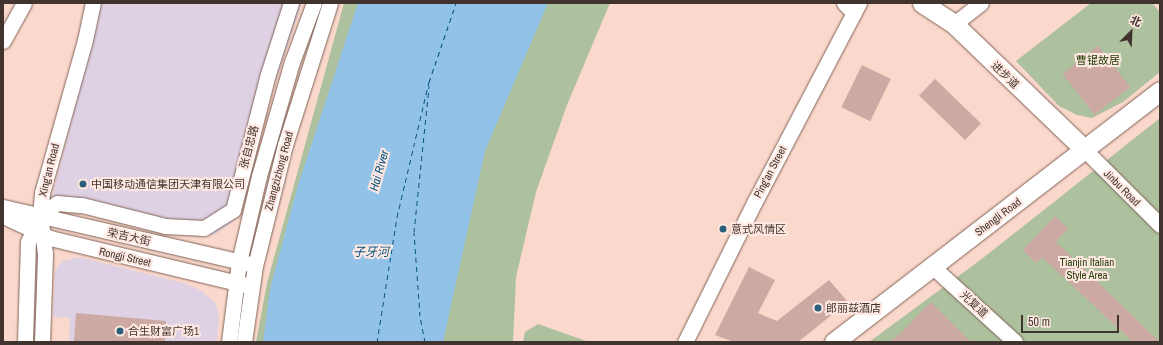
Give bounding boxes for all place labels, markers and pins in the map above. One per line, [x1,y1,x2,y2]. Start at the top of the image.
place label: 中国移动通信集团天津有限公司 [91,177,245,191]
marker: 中国移动通信集团天津有限公司 [78,179,88,189]
place label: 意式风情区 [731,222,786,236]
marker: 意式风情区 [718,224,728,234]
place label: 郎丽兹酒店 [826,301,881,315]
marker: 郎丽兹酒店 [813,303,823,313]
place label: 合生财富广场1 [128,324,199,338]
marker: 合生财富广场1 [115,326,125,336]

